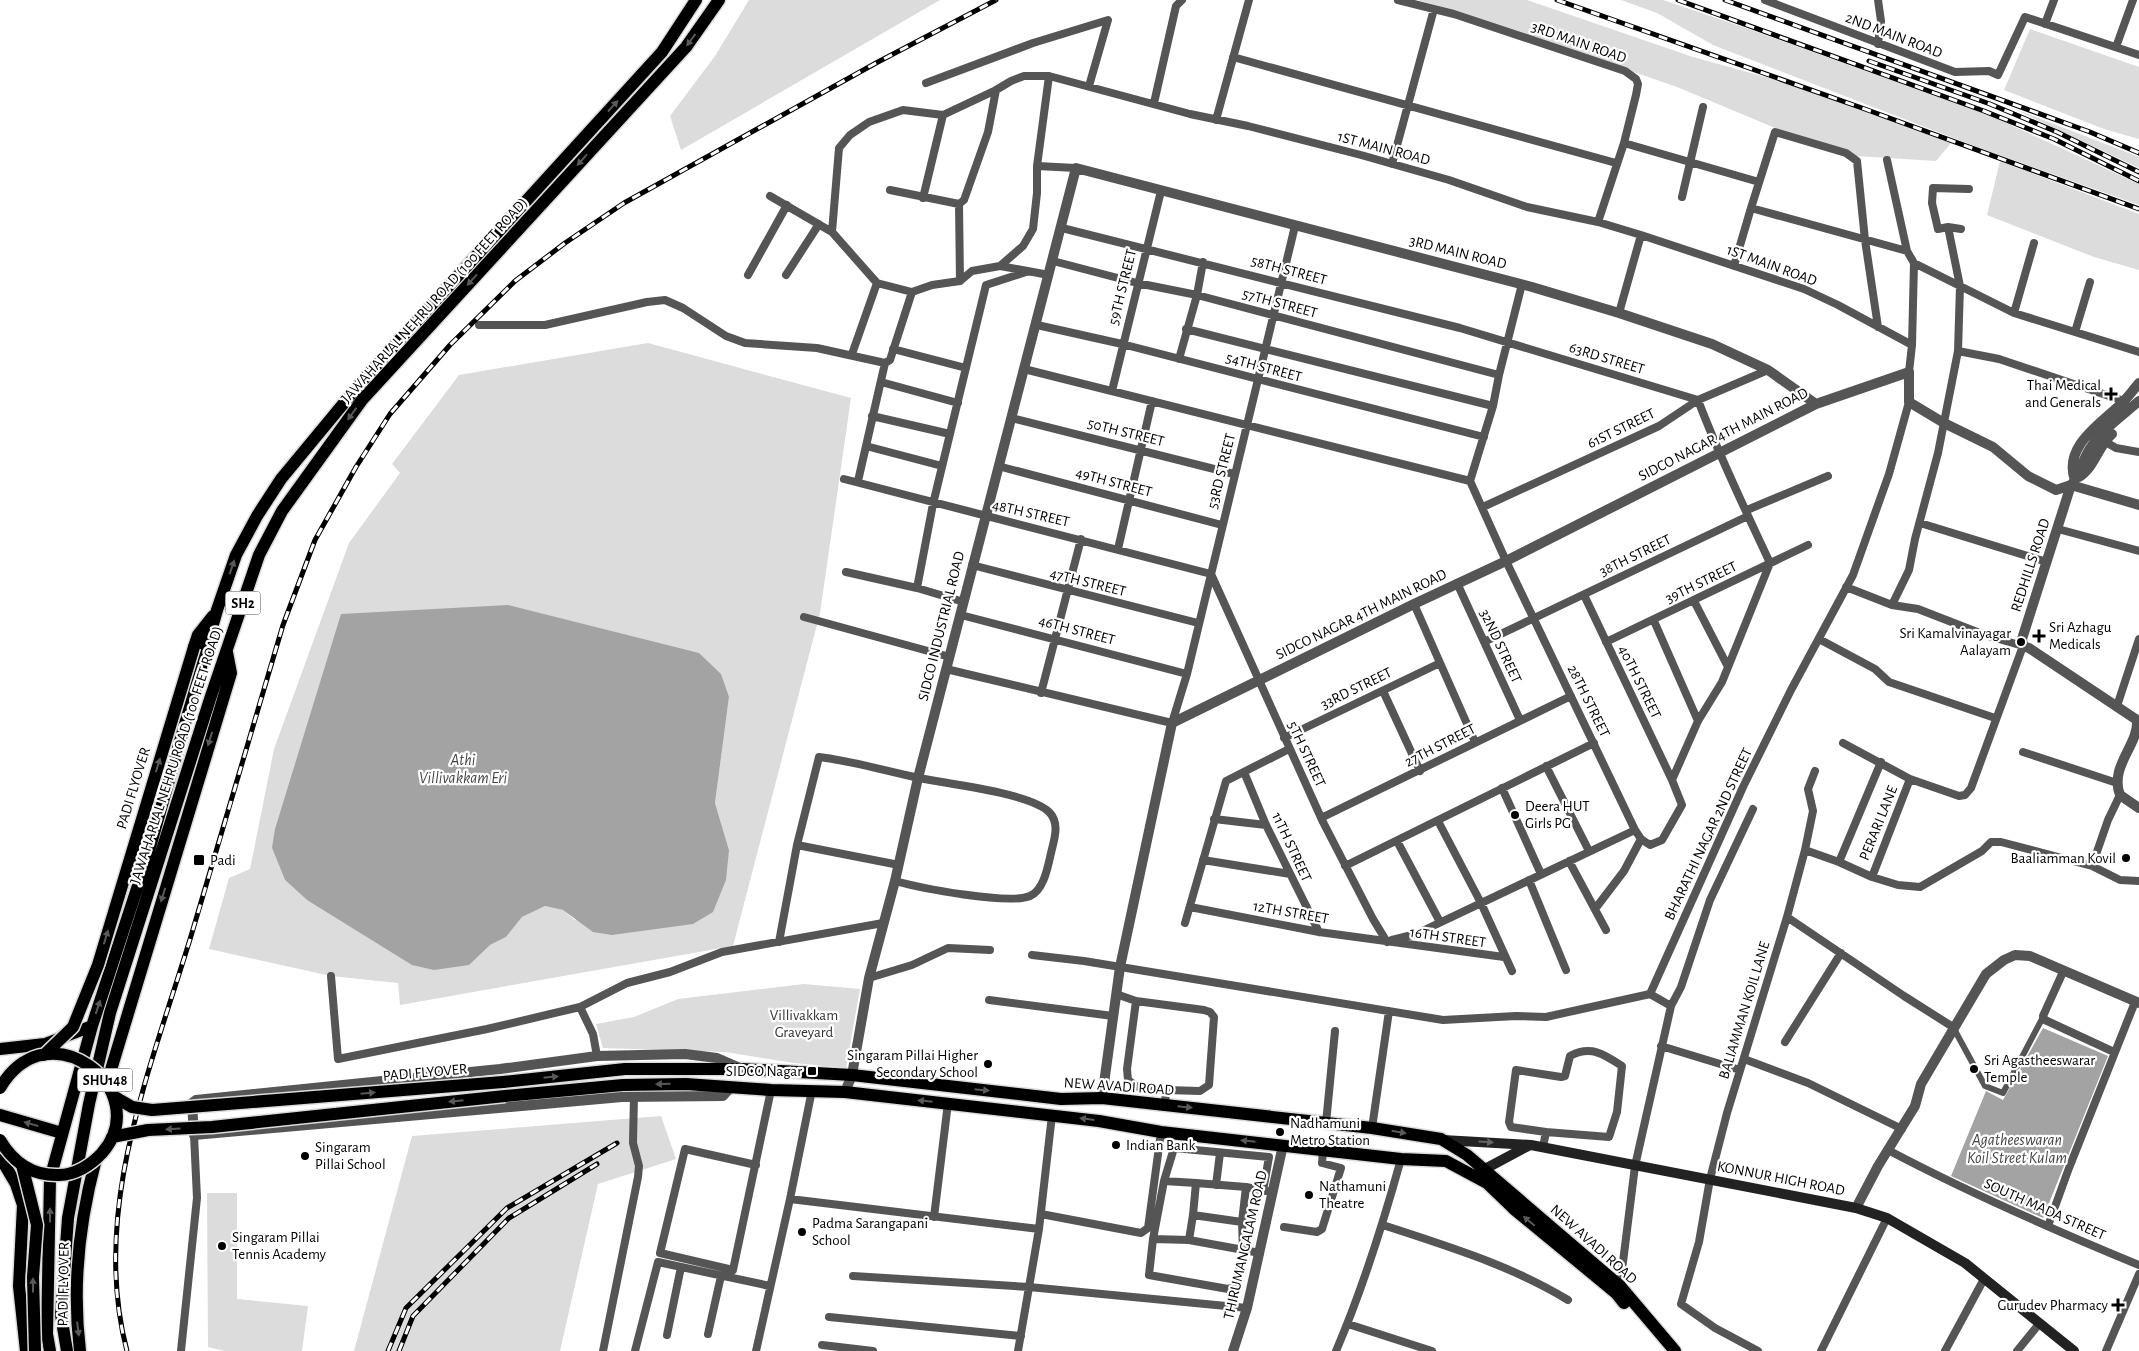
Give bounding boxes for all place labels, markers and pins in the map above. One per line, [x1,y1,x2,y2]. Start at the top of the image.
place label: Thai Medical and Generals [2025,378,2101,410]
marker: Thai Medical and Generals [2105,388,2117,400]
place label: Sri Azhagu Medicals [2049,620,2112,652]
place label: Sri Kamalvinayagar Aalayam [1899,626,2011,658]
marker: Sri Azhagu Medicals [2033,630,2045,642]
marker: Sri Kamalvinayagar Aalayam [2015,636,2027,648]
place label: Deera HUT Girls PG [1525,799,1590,831]
marker: Deera HUT Girls PG [1509,809,1521,821]
place label: Baaliamman Kovil [2010,851,2116,866]
marker: Baaliamman Kovil [2120,852,2132,864]
marker: Padi [192,853,206,867]
place label: Padi [210,853,236,868]
place label: Singaram Pillai Higher Secondary School [847,1048,978,1080]
place label: Sri Agastheeswarar Temple [1984,1053,2095,1085]
marker: Singaram Pillai Higher Secondary School [982,1058,994,1070]
marker: Sri Agastheeswarar Temple [1968,1063,1980,1075]
place label: SIDCO Nagar [726,1064,802,1079]
marker: SIDCO Nagar [806,1065,818,1077]
place label: Nadhamuni Metro Station [1290,1116,1370,1148]
marker: Nadhamuni Metro Station [1274,1126,1286,1138]
place label: Indian Bank [1126,1138,1196,1153]
marker: Indian Bank [1110,1139,1122,1151]
place label: Singaram Pillai School [315,1140,386,1172]
marker: Singaram Pillai School [299,1150,311,1162]
place label: Nathamuni Theatre [1319,1179,1386,1211]
marker: Nathamuni Theatre [1303,1189,1315,1201]
place label: Padma Sarangapani School [812,1216,928,1248]
marker: Padma Sarangapani School [796,1226,808,1238]
place label: Singaram Pillai Tennis Academy [232,1230,327,1262]
marker: Singaram Pillai Tennis Academy [216,1240,228,1252]
place label: Gurudev Pharmacy [1997,1298,2109,1313]
marker: Gurudev Pharmacy [2112,1299,2124,1311]

